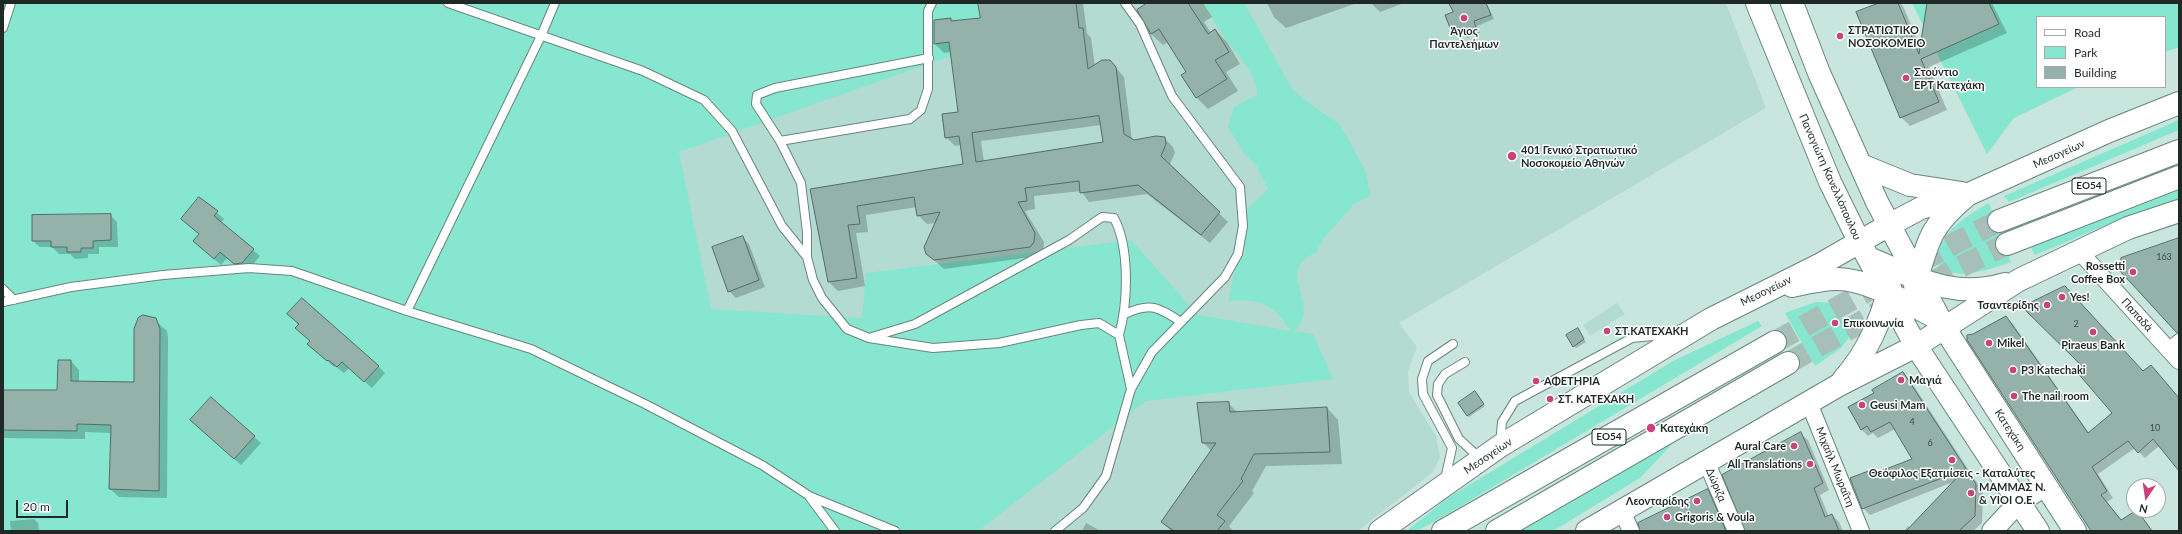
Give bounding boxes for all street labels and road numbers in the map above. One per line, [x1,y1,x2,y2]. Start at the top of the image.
street label: Παναγιώτη Κανελλόπουλου [1796,112,1864,242]
street label: Μεσογείων [2031,137,2087,171]
road number: ΕΟ54 [2072,178,2106,194]
street label: Μεσογείων [1738,273,1794,309]
street label: Παπαδά [2119,296,2155,334]
street label: Κατεχάκη [1992,407,2028,453]
street label: Μιχαήλ Μωραΐτη [1813,425,1857,509]
road number: ΕΟ54 [1592,429,1626,445]
street label: Μεσογείων [1461,435,1515,477]
street label: Δώριζα [1703,466,1729,504]

